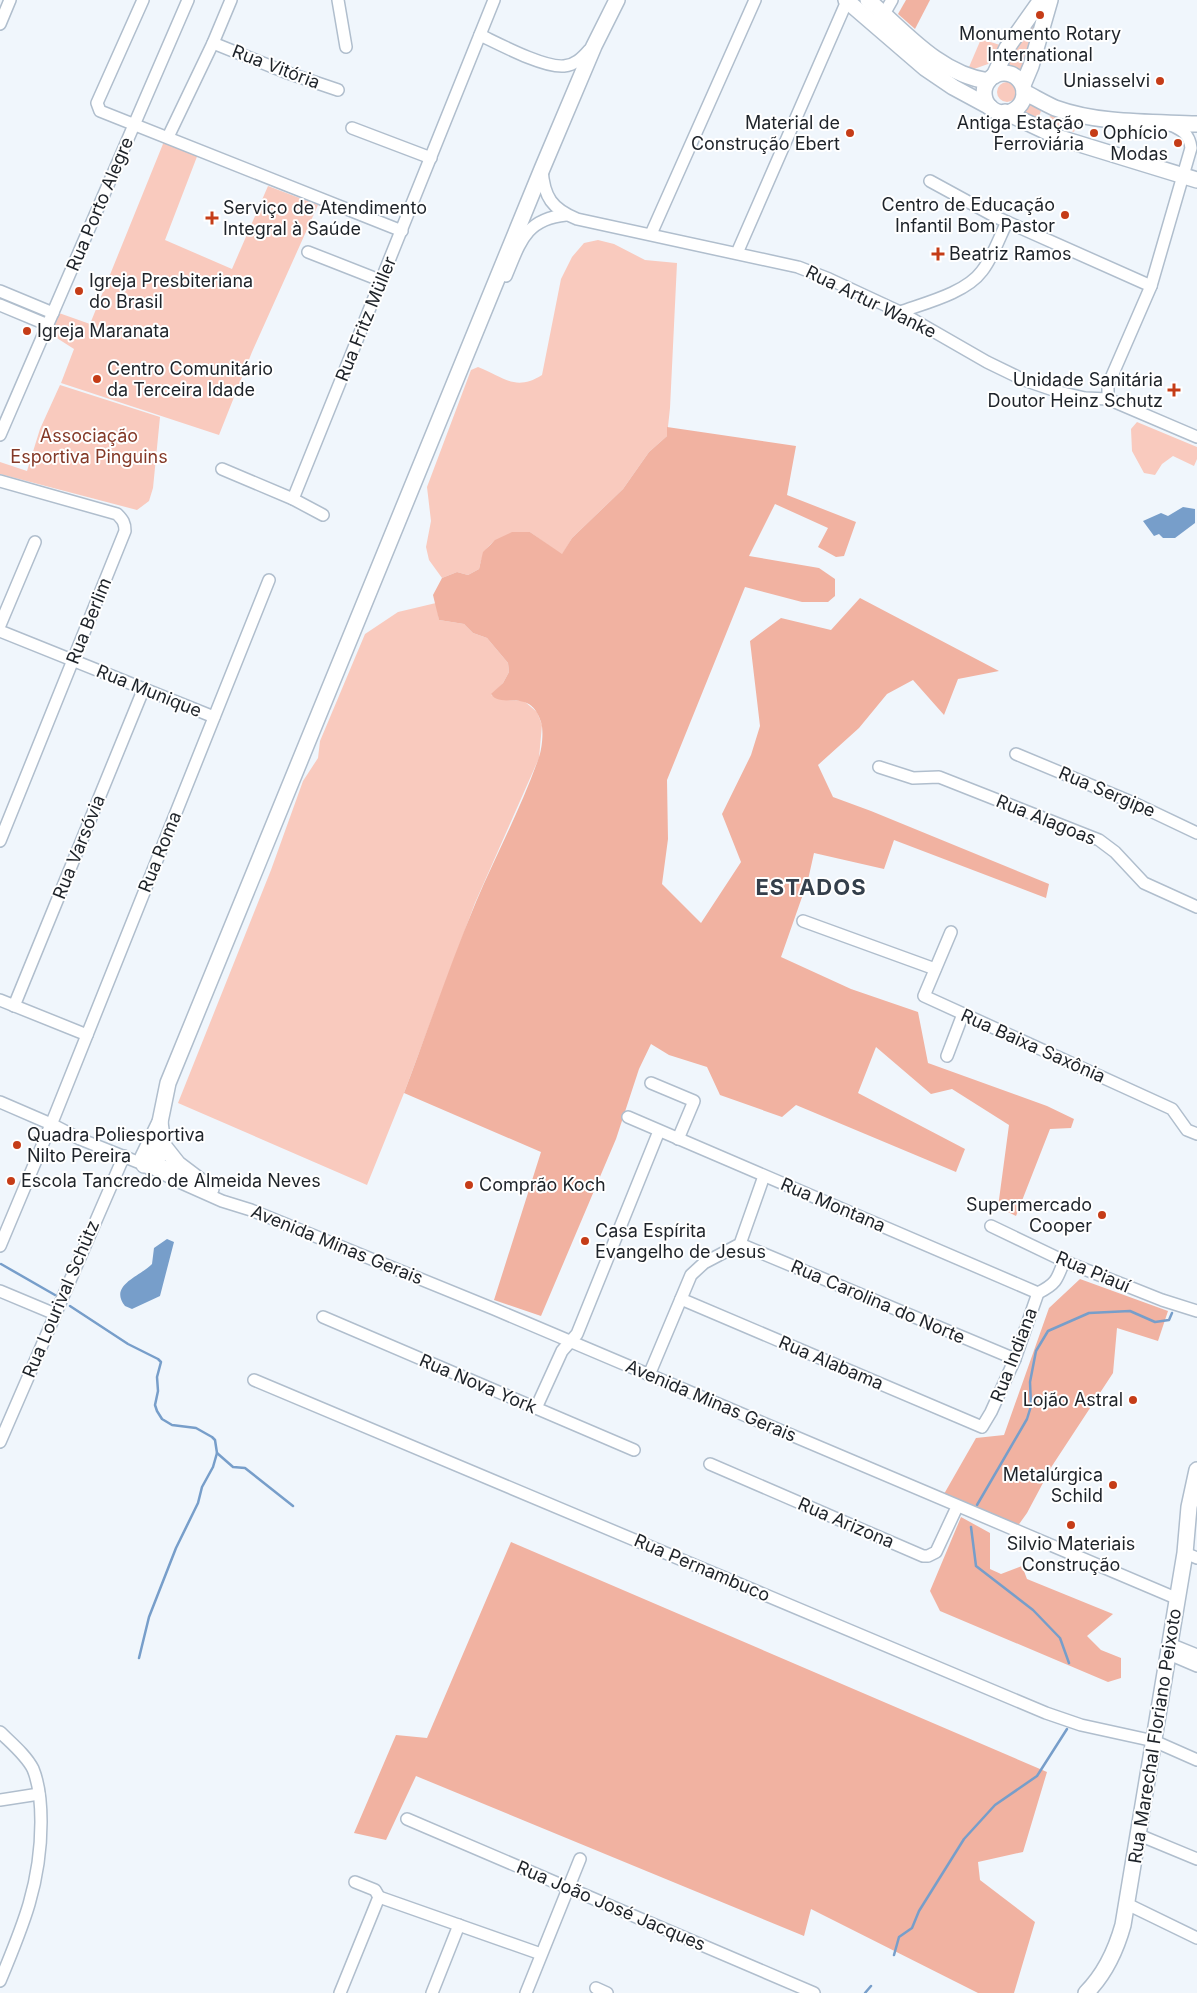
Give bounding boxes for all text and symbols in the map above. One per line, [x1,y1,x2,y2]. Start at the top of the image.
marker: Monumento Rotary International [1034,9,1046,21]
place label: Monumento Rotary International [959,23,1121,65]
street label: Rua Vitória [229,40,323,93]
place label: Uniasselvi [1063,70,1150,91]
marker: Uniasselvi [1154,75,1166,87]
place label: Material de Construção Ebert [691,112,840,154]
place label: Antiga Estação Ferroviária [957,112,1084,154]
place label: Ophício Modas [1103,122,1168,164]
marker: Material de Construção Ebert [844,127,856,139]
marker: Antiga Estação Ferroviária [1088,127,1100,139]
street label: Rua Porto Alegre [62,134,137,274]
marker: Ophício Modas [1172,137,1184,149]
place label: Centro de Educação Infantil Bom Pastor [882,194,1055,236]
place label: Serviço de Atendimento Integral à Saúde [223,197,427,239]
marker: Centro de Educação Infantil Bom Pastor [1059,209,1071,221]
marker: Serviço de Atendimento Integral à Saúde [205,211,219,225]
place label: Beatriz Ramos [949,243,1072,264]
marker: Beatriz Ramos [931,247,945,261]
street label: Rua Fritz Müller [331,253,400,384]
street label: Rua Artur Wanke [802,261,940,342]
place label: Igreja Presbiteriana do Brasil [89,270,253,312]
marker: Igreja Presbiteriana do Brasil [73,285,85,297]
place label: Igreja Maranata [37,320,169,341]
marker: Igreja Maranata [21,325,33,337]
place label: Centro Comunitário da Terceira Idade [107,358,273,400]
place label: Unidade Sanitária Doutor Heinz Schutz [987,369,1163,411]
marker: Centro Comunitário da Terceira Idade [91,373,103,385]
marker: Unidade Sanitária Doutor Heinz Schutz [1167,383,1181,397]
park label: Associação Esportiva Pinguins [10,425,168,467]
street label: Rua Berlim [62,575,115,667]
street label: Rua Munique [94,660,205,721]
street label: Rua Sergipe [1056,762,1159,821]
street label: Rua Alagoas [993,790,1099,849]
street label: Rua Varsóvia [48,792,109,902]
street label: Rua Roma [134,808,185,895]
district label: ESTADOS [755,874,867,900]
street label: Rua Baixa Saxônia [958,1004,1109,1087]
place label: Quadra Poliesportiva Nilto Pereira [27,1124,205,1166]
marker: Quadra Poliesportiva Nilto Pereira [11,1139,23,1151]
place label: Escola Tancredo de Almeida Neves [21,1170,321,1191]
street label: Rua Montana [778,1173,889,1236]
place label: Comprão Koch [479,1174,606,1195]
marker: Escola Tancredo de Almeida Neves [5,1175,17,1187]
marker: Comprão Koch [463,1179,475,1191]
place label: Supermercado Cooper [966,1194,1092,1236]
street label: Avenida Minas Gerais [248,1200,426,1289]
marker: Supermercado Cooper [1096,1209,1108,1221]
street label: Rua Lourival Schütz [18,1217,103,1381]
place label: Casa Espírita Evangelho de Jesus [595,1220,766,1262]
marker: Casa Espírita Evangelho de Jesus [579,1235,591,1247]
street label: Rua Piauí [1053,1247,1134,1297]
street label: Rua Carolina do Norte [788,1255,968,1348]
street label: Rua Indiana [986,1305,1041,1405]
street label: Rua Alabama [776,1331,887,1394]
street label: Rua Nova York [416,1349,540,1418]
street label: Avenida Minas Gerais [623,1355,800,1446]
place label: Lojão Astral [1023,1389,1123,1410]
marker: Lojão Astral [1127,1394,1139,1406]
place label: Metalúrgica Schild [1003,1464,1103,1506]
marker: Metalúrgica Schild [1107,1479,1119,1491]
street label: Rua Arizona [795,1493,897,1552]
marker: Silvio Materiais Construção [1065,1519,1077,1531]
street label: Rua Pernambuco [631,1529,773,1606]
place label: Silvio Materiais Construção [1007,1533,1135,1575]
street label: Rua Marechal Floriano Peixoto [1124,1607,1185,1865]
street label: Rua João José Jacques [514,1856,709,1955]

